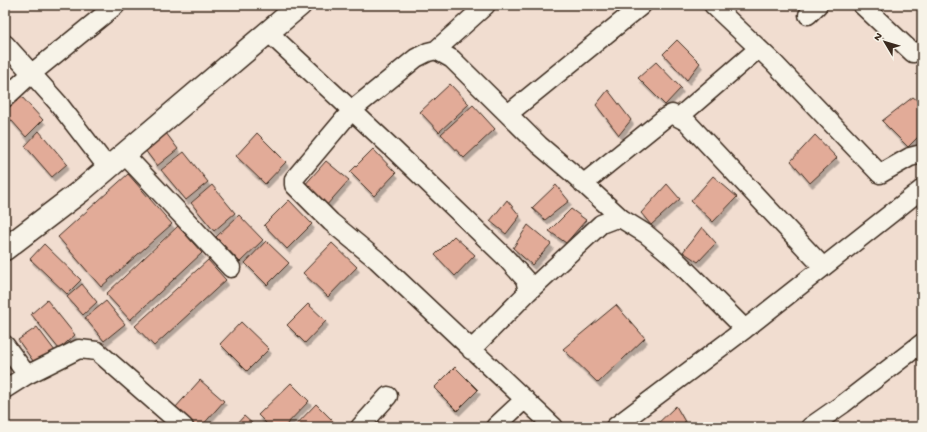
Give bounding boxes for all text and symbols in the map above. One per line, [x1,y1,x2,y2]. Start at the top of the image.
north arrow [865,22,905,62]
text: N [872,31,886,44]

